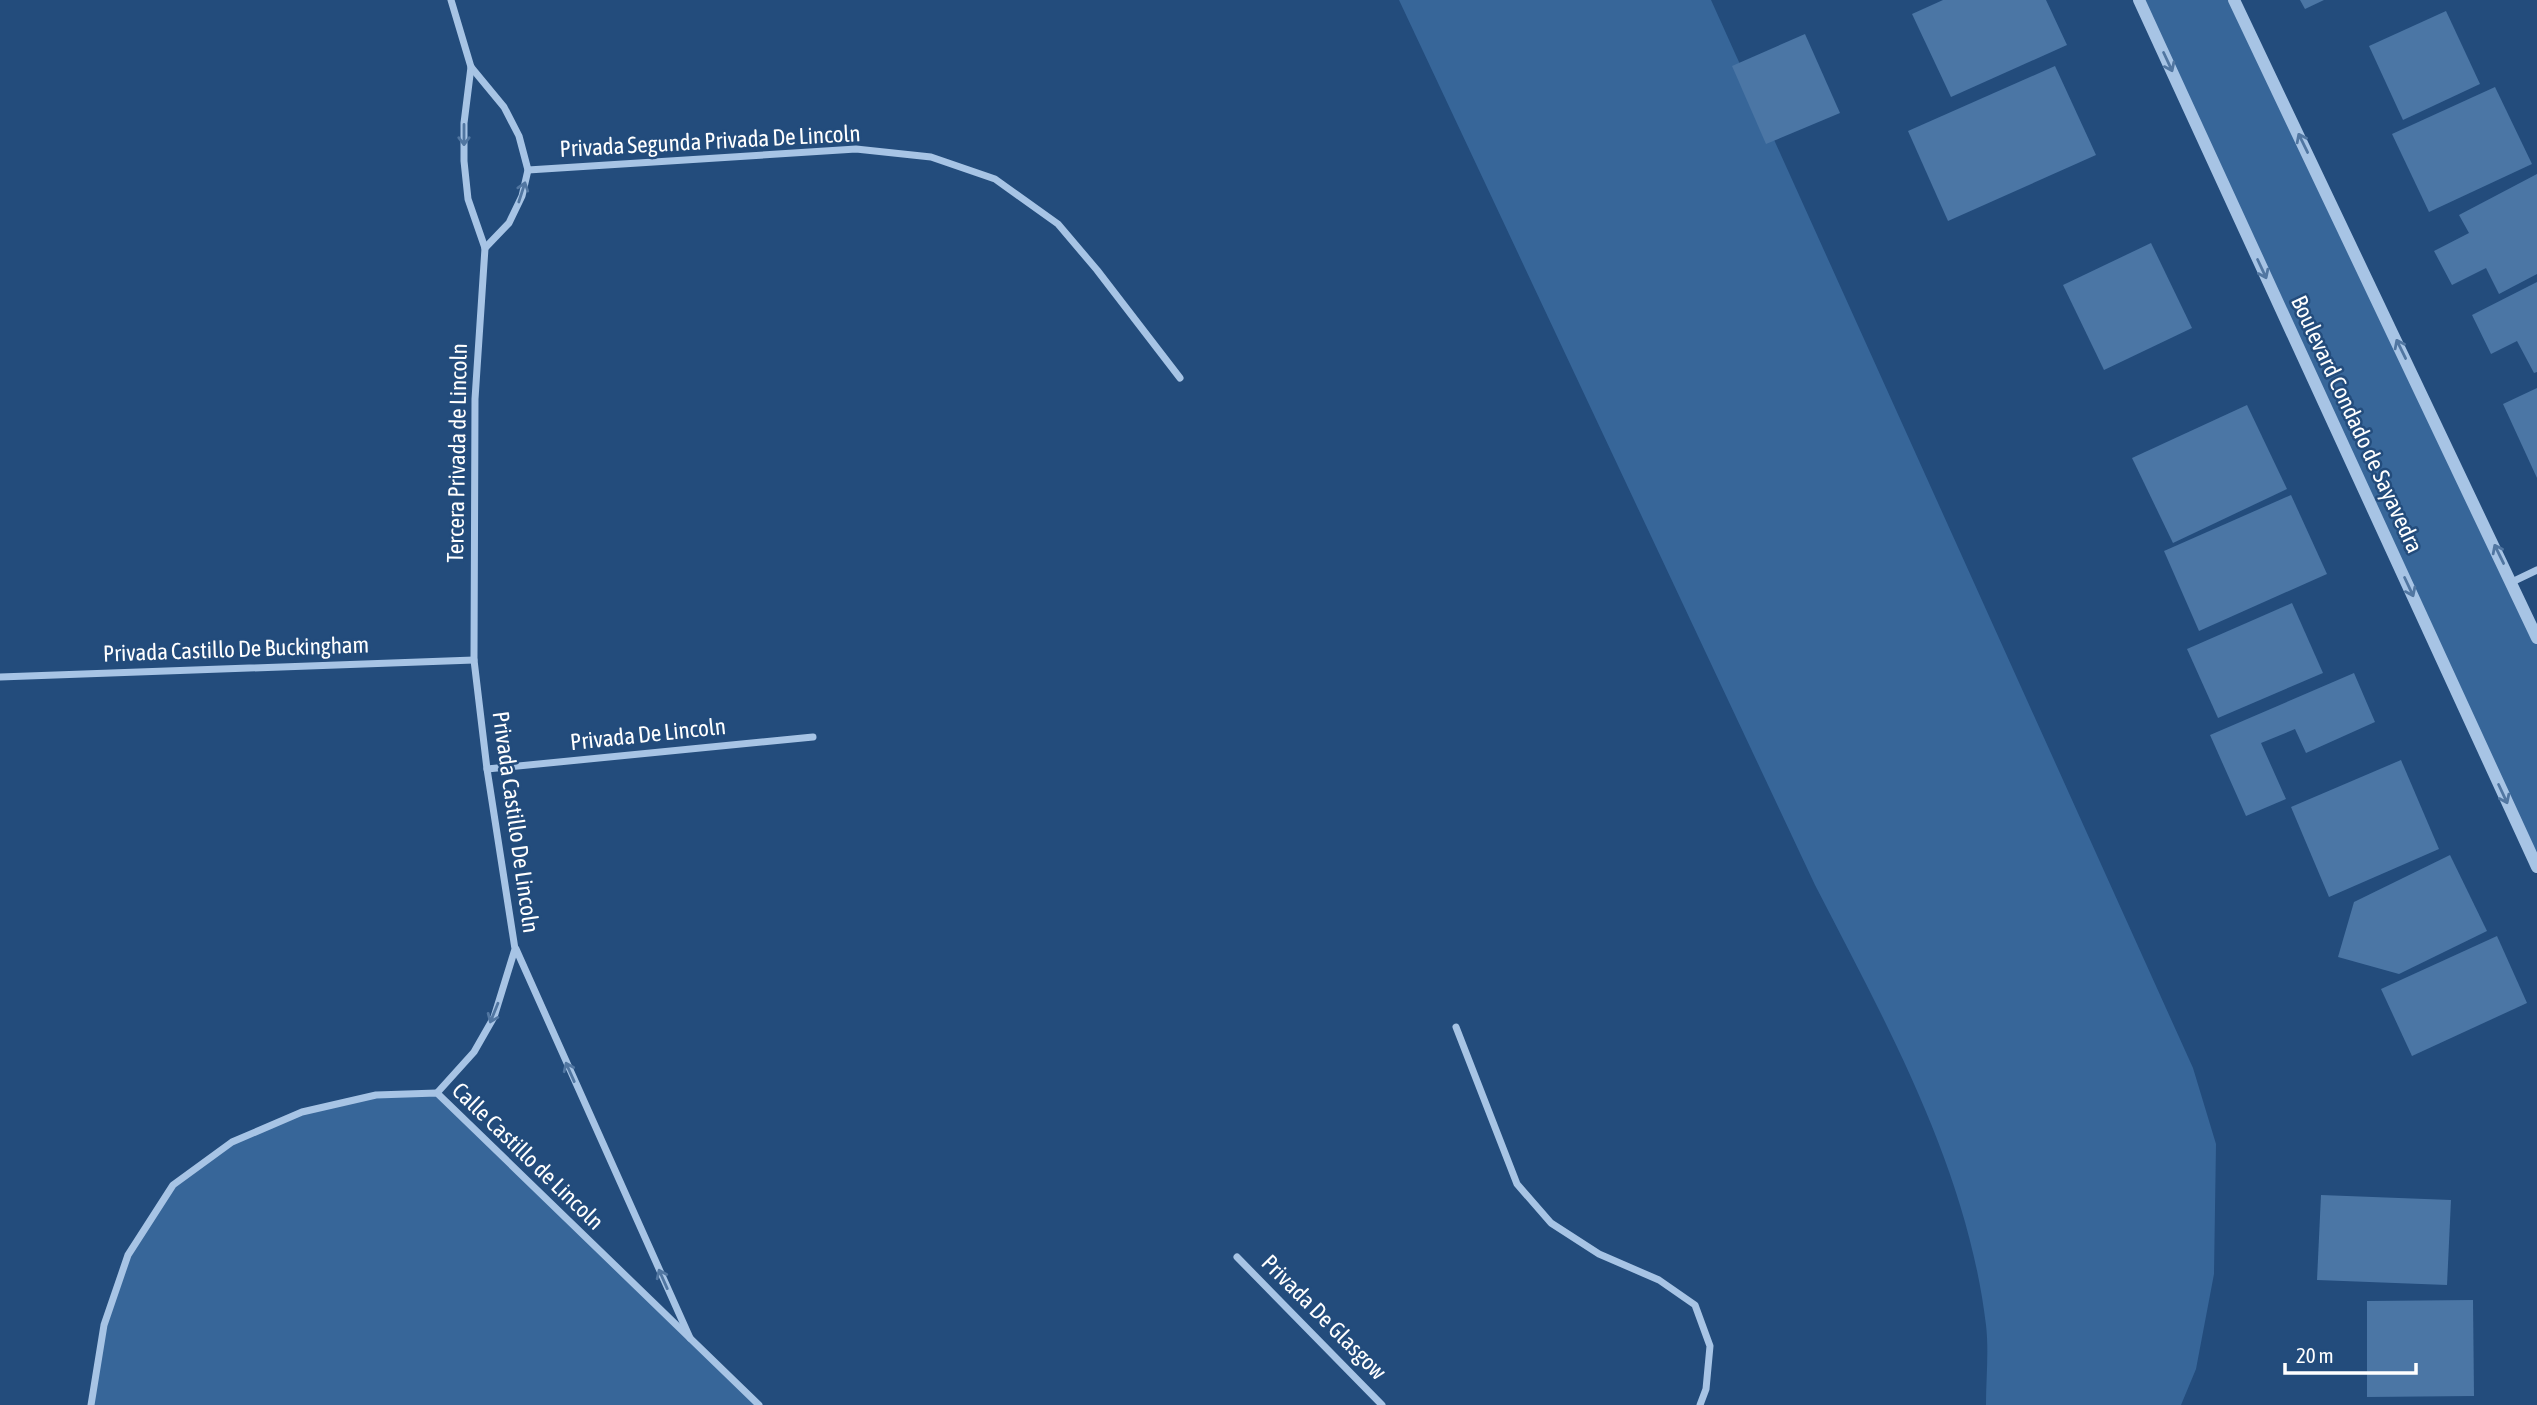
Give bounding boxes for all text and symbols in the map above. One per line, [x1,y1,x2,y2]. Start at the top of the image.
one-way arrow [2161,51,2175,72]
street label: Privada Segunda Privada De Lincoln [559,120,861,162]
one-way arrow [457,123,471,146]
one-way arrow [2295,133,2308,154]
one-way arrow [517,182,529,204]
one-way arrow [2256,258,2270,279]
street label: Boulevard Condado de Sayavedra [2286,291,2428,557]
one-way arrow [2393,339,2407,360]
street label: Tercera Privada de Lincoln [442,343,472,563]
one-way arrow [2491,544,2505,565]
one-way arrow [2402,576,2416,597]
street label: Privada Castillo De Buckingham [103,631,369,667]
street label: Privada Castillo De Lincoln [488,710,544,934]
street label: Privada De Lincoln [569,713,727,755]
one-way arrow [2498,783,2511,804]
one-way arrow [487,1002,500,1024]
one-way arrow [563,1062,576,1083]
street label: Calle Castillo de Lincoln [447,1077,609,1235]
street label: Privada De Glasgow [1256,1249,1392,1385]
one-way arrow [656,1269,669,1291]
scale bar [2285,1332,2416,1376]
text: 20 m [2296,1343,2334,1367]

